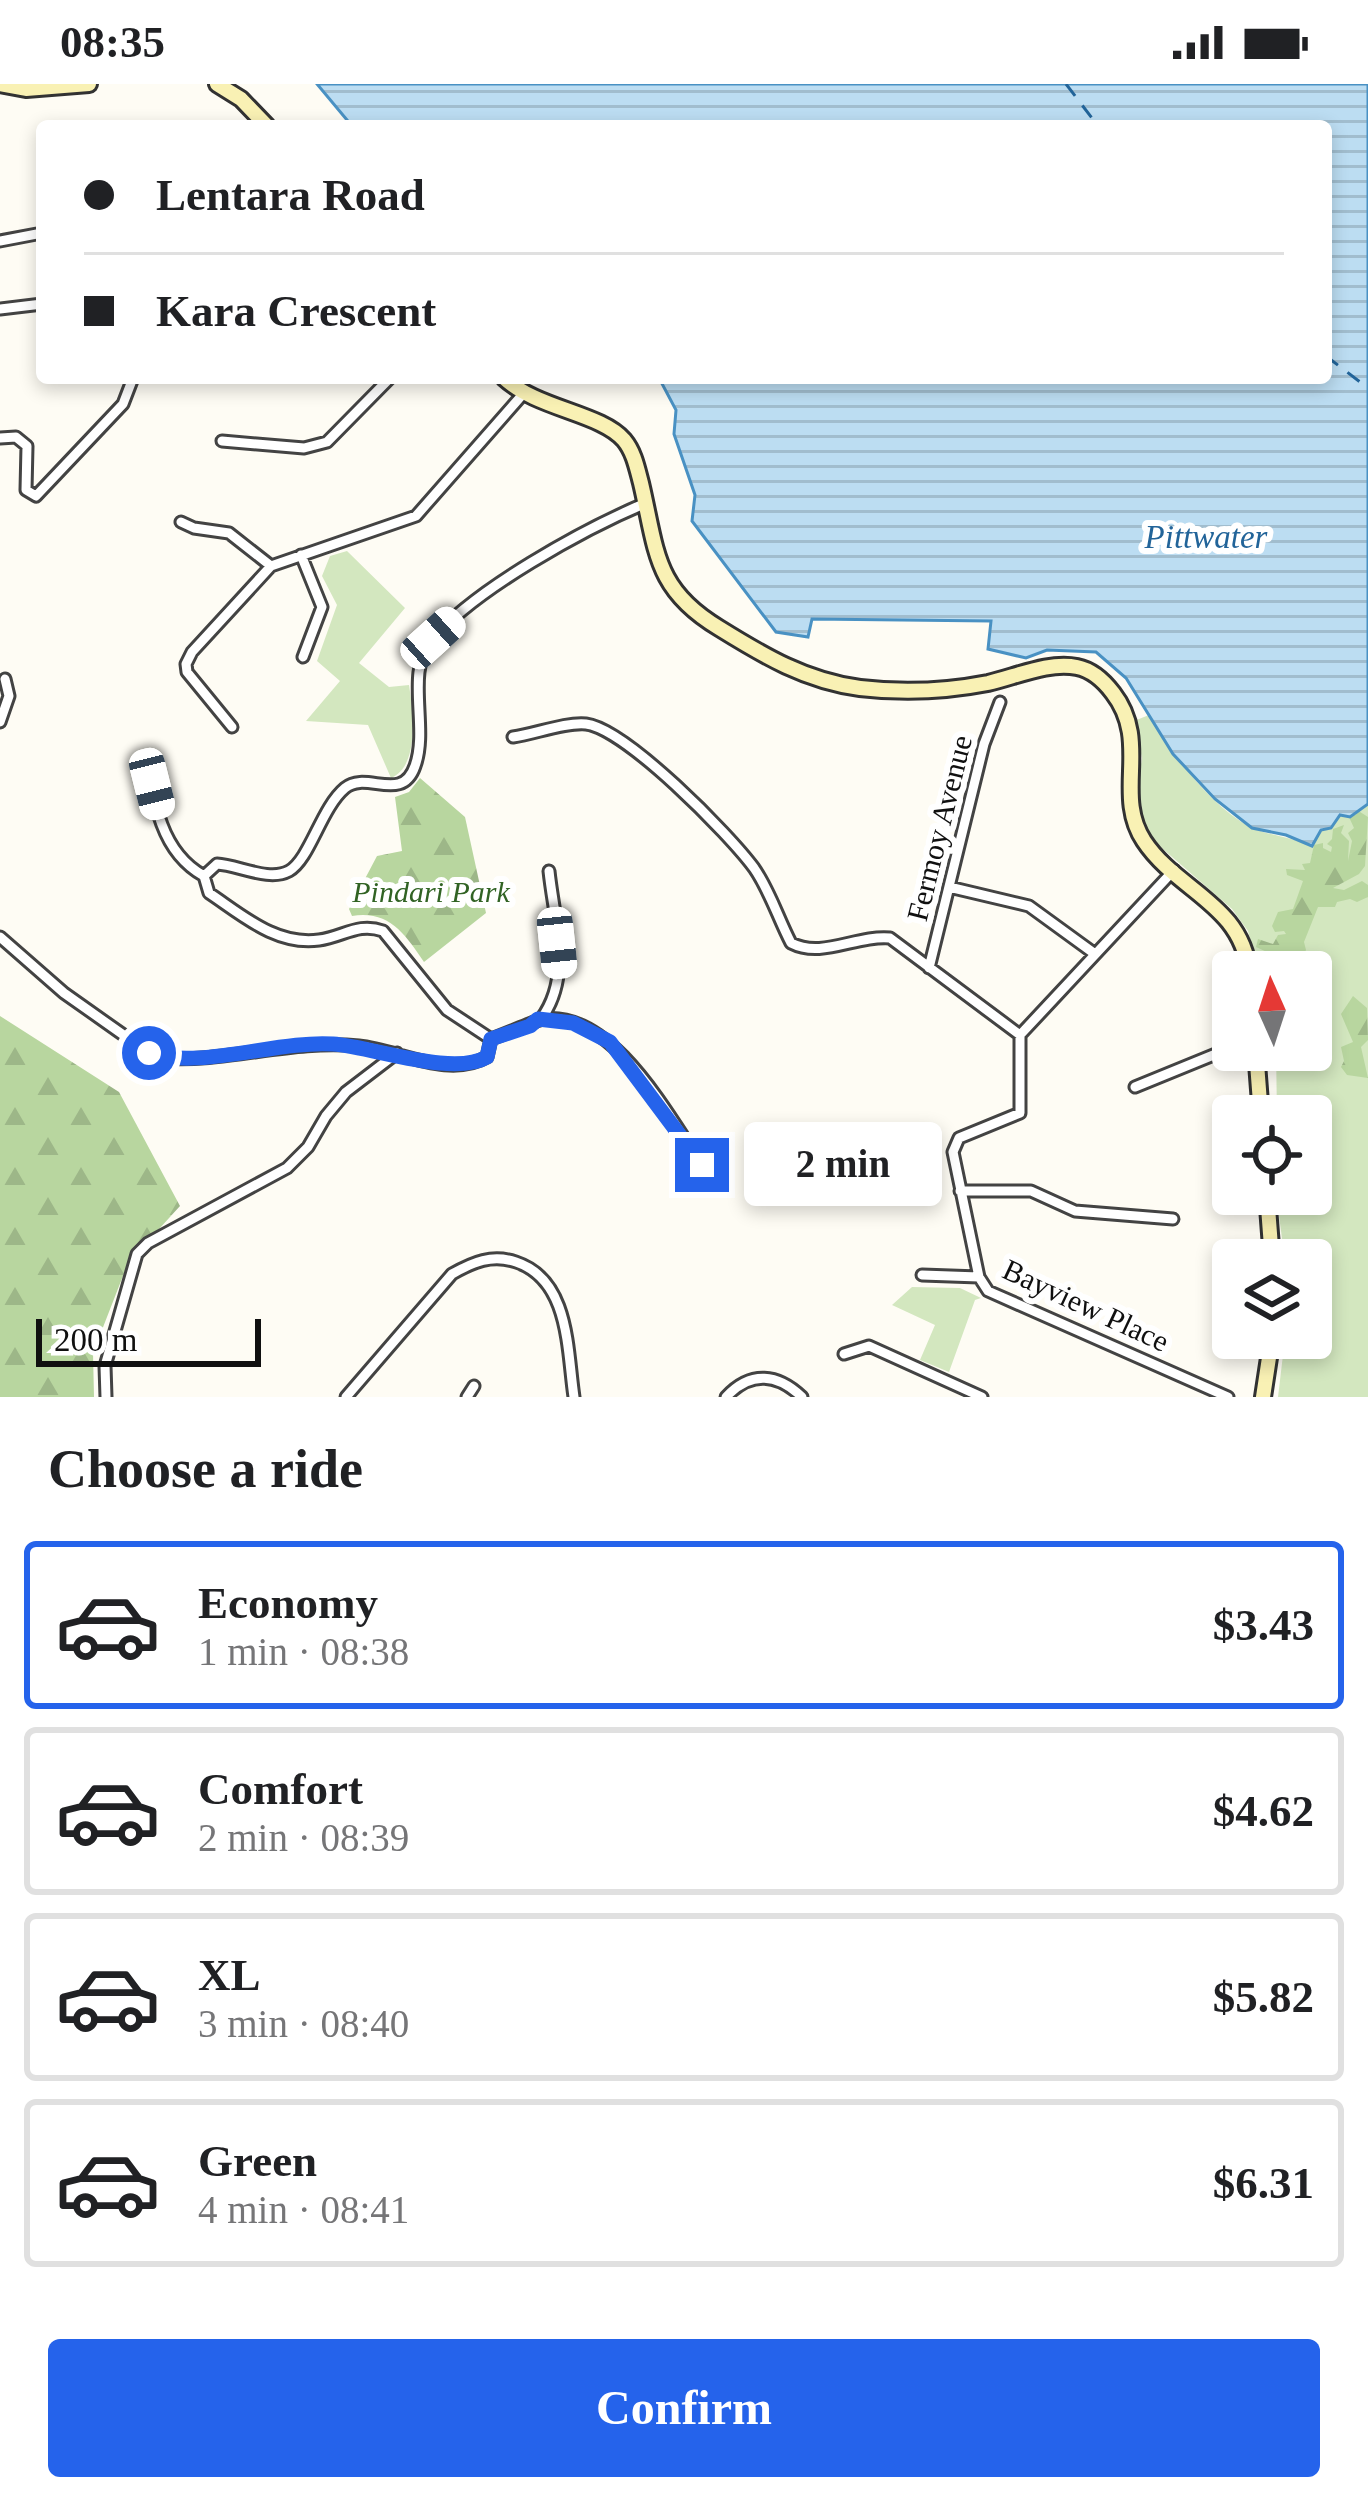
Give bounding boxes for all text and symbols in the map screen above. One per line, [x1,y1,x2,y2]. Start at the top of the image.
text: 08:35 [60,17,165,67]
text: Lentara Road [156,170,425,220]
text: Kara Crescent [156,286,436,336]
water label: Pittwater [1144,519,1268,555]
car [394,601,472,675]
street label: Fermoy Avenue [900,732,978,924]
car [126,745,178,823]
park label: Pindari Park [351,875,510,908]
car [535,905,579,981]
north arrow [1212,951,1332,1071]
map controls [1212,951,1332,1359]
route start [122,1026,176,1080]
button: locate [1212,1095,1332,1215]
callout: 2 min [744,1123,942,1207]
route end [675,1138,729,1192]
text: 2 min [796,1142,890,1185]
button: layers [1212,1239,1332,1359]
street label: Bayview Place [998,1252,1174,1358]
scale bar [36,1313,261,1366]
text: 200 m [54,1322,137,1358]
text: Choose a ride [48,1439,363,1499]
icon: car [54,1571,162,1679]
text: Economy [198,1578,378,1628]
text: $3.43 [1213,1600,1314,1650]
text: 1 min · 08:38 [198,1630,409,1673]
icon: car [54,1757,162,1865]
text: Comfort [198,1764,363,1814]
text: $4.62 [1213,1786,1314,1836]
text: 2 min · 08:39 [198,1816,409,1859]
icon: car [54,1943,162,2051]
text: XL [198,1950,261,2000]
text: $5.82 [1213,1972,1314,2022]
text: 3 min · 08:40 [198,2002,409,2045]
icon: car [54,2129,162,2237]
text: Green [198,2136,317,2186]
text: $6.31 [1213,2158,1314,2208]
text: 4 min · 08:41 [198,2188,409,2231]
button: Confirm [48,2339,1320,2477]

